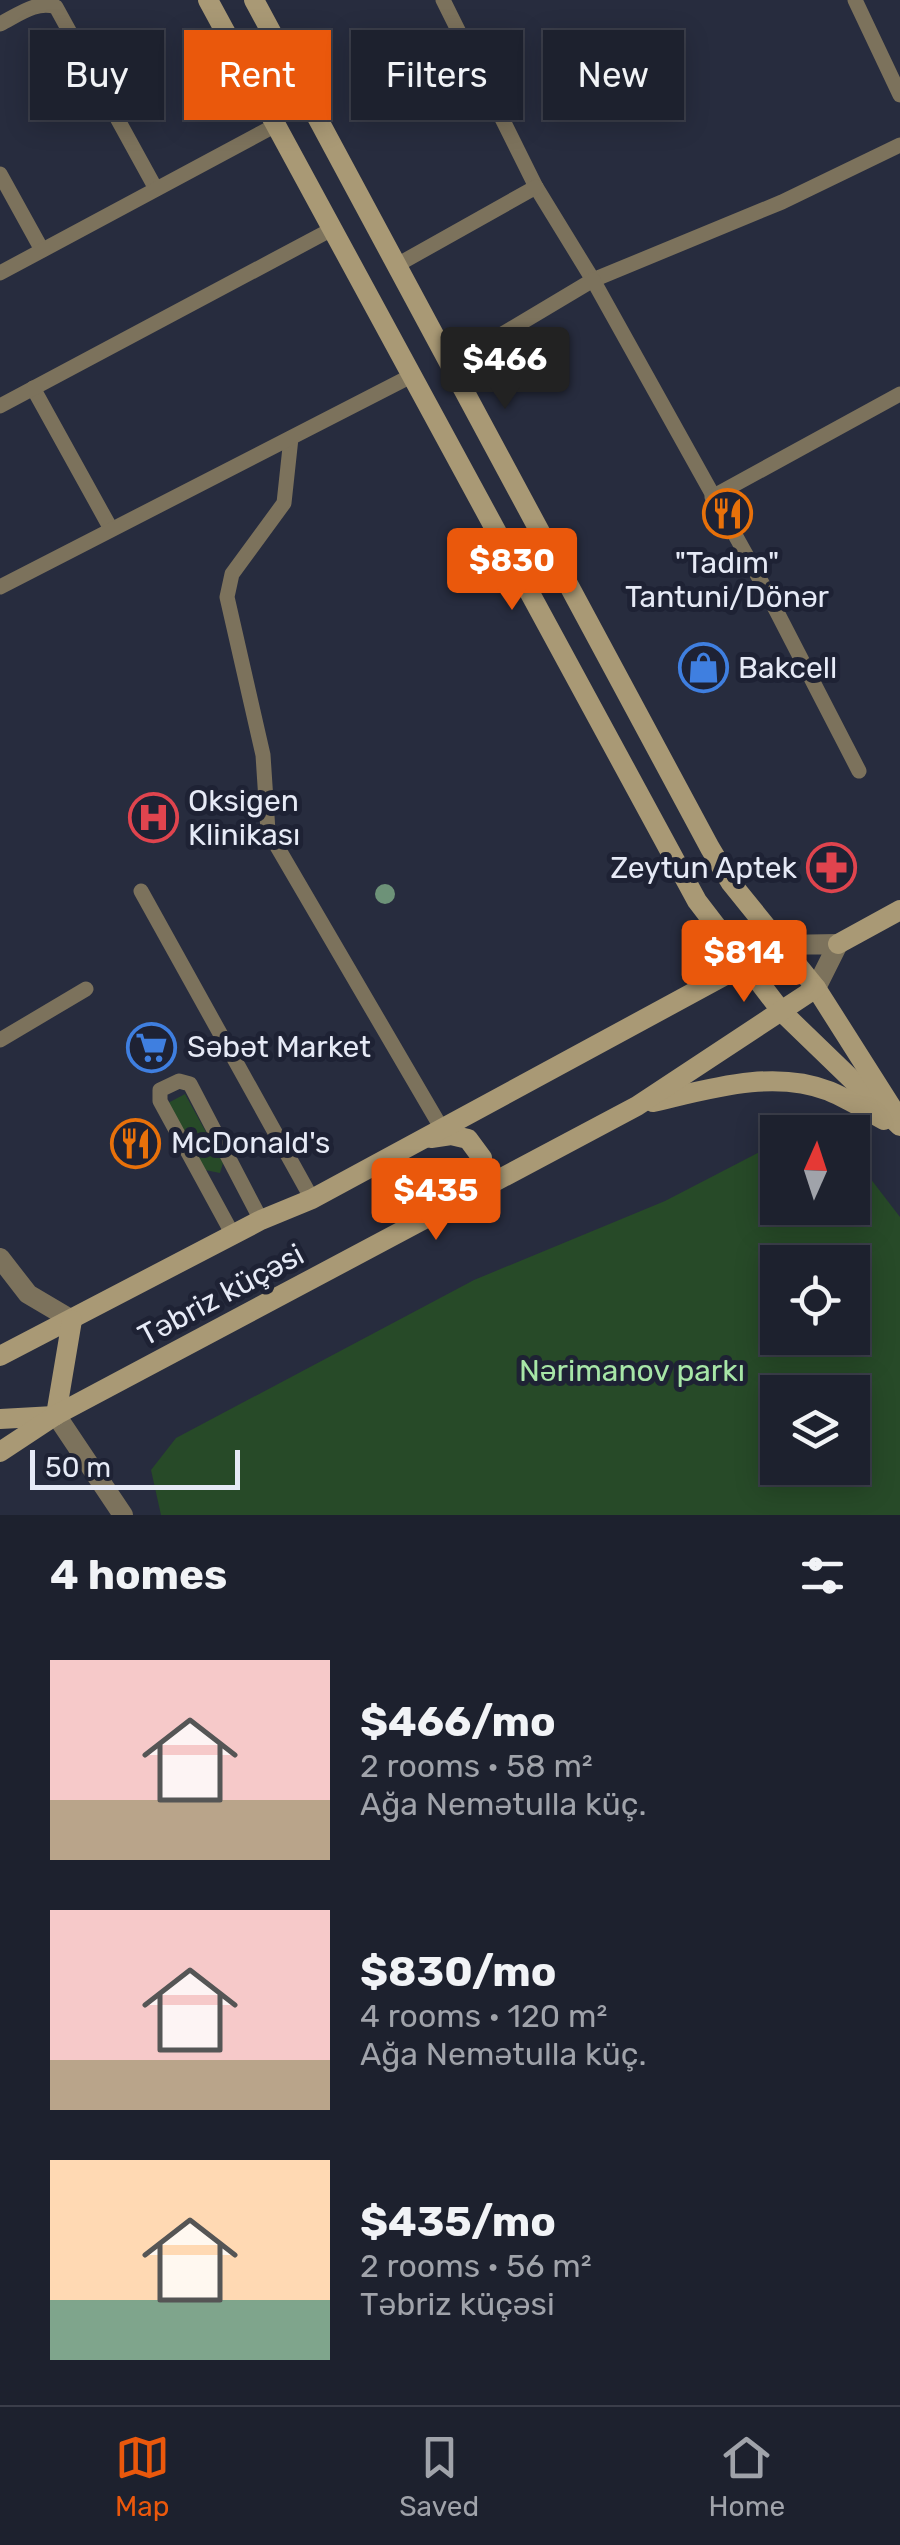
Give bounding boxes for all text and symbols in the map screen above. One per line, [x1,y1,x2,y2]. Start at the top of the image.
chip: Buy [30,30,164,120]
chip: Rent [184,30,331,120]
chip: Filters [351,30,523,120]
chip: New [543,30,684,120]
pin: $466 [446,327,564,412]
text: $466 [463,340,547,378]
restaurant icon: "Tadım" Tantuni/Dönər [701,488,753,540]
pin: $830 [453,528,571,613]
text: $830 [469,541,555,579]
place label: "Tadım" Tantuni/Dönər [625,545,830,615]
shop icon: Bakcell [677,642,729,694]
place label: Bakcell [738,650,837,686]
place label: Oksigen Klinikası [188,783,300,853]
hospital icon: Oksigen Klinikası [127,792,179,844]
pharmacy icon: Zeytun Aptek [806,842,858,894]
place label: Zeytun Aptek [610,850,798,886]
pin: $814 [685,920,803,1005]
text: $814 [704,933,784,971]
supermarket icon: Səbət Market [126,1021,178,1073]
place label: Səbət Market [187,1029,371,1065]
north arrow [760,1115,870,1225]
map controls [760,1115,870,1485]
restaurant icon: McDonald's [110,1117,162,1169]
place label: McDonald's [171,1125,330,1161]
pin: $435 [377,1158,495,1243]
text: $435 [394,1171,479,1209]
street label: Təbriz küçəsi [132,1236,310,1354]
button: locate [760,1245,870,1355]
park label: Nərimanov parkı [519,1353,745,1389]
button: layers [760,1375,870,1485]
scale bar [30,1445,240,1490]
text: 50 m [45,1451,111,1484]
icon: filters [795,1548,850,1603]
text: 4 homes [50,1550,227,1600]
text: $466/mo [360,1697,556,1747]
icon: home [130,1700,250,1820]
text: 2 rooms · 58 m² [360,1747,593,1785]
text: Ağa Nemətulla küç. [360,1785,647,1823]
text: $830/mo [360,1947,556,1997]
icon: home [130,1950,250,2070]
text: 4 rooms · 120 m² [360,1997,607,2035]
text: Ağa Nemətulla küç. [360,2035,647,2073]
text: $435/mo [360,2197,556,2247]
icon: home [130,2200,250,2320]
text: 2 rooms · 56 m² [360,2247,592,2285]
text: Təbriz küçəsi [360,2285,555,2323]
tab: Map [115,2430,170,2523]
tab: Saved [399,2430,479,2523]
tab: Home [709,2430,785,2523]

